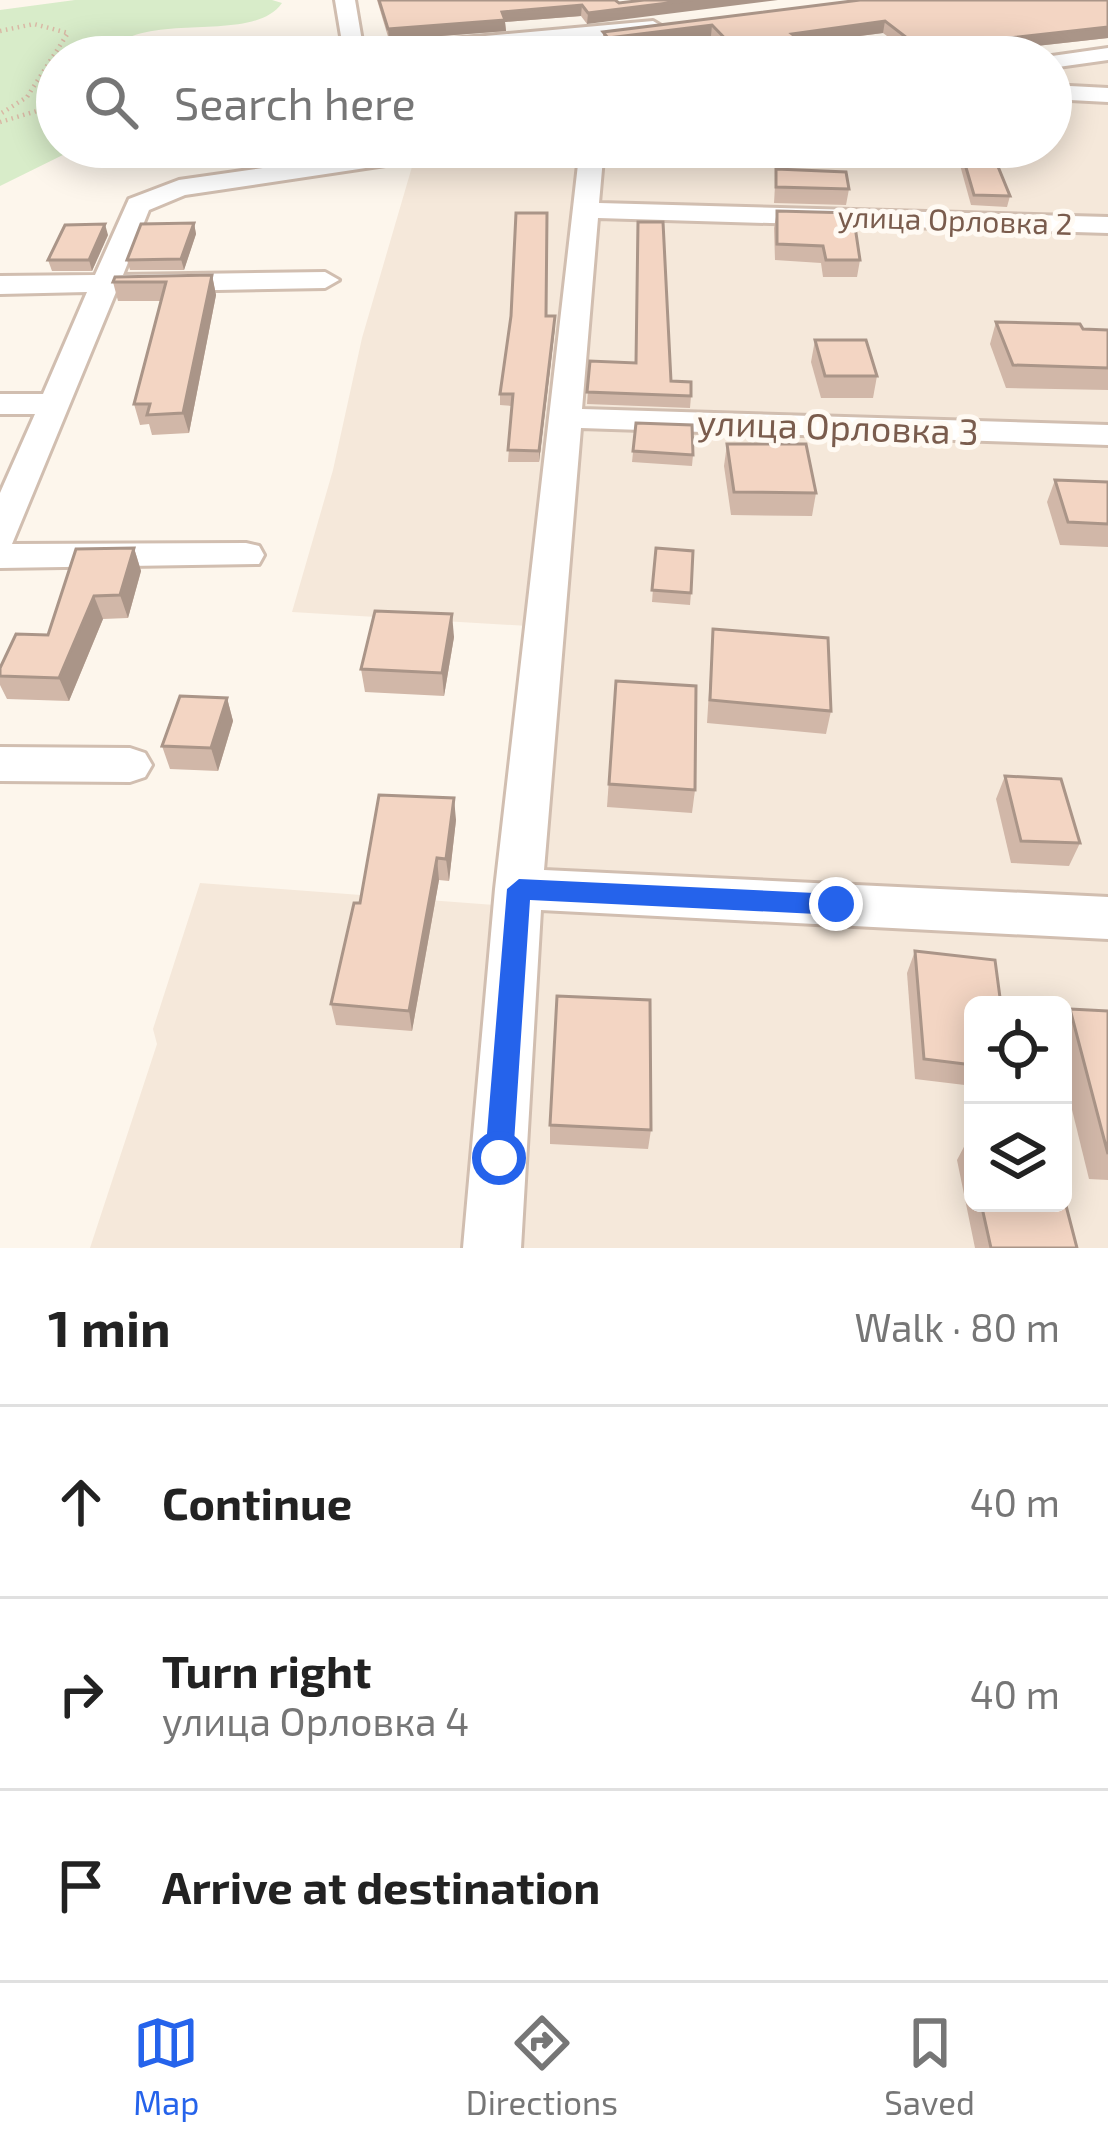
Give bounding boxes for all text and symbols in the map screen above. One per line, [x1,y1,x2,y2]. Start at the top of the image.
search box [36,36,1072,168]
icon: search [78,69,144,135]
text: Search here [174,75,416,129]
street label: улица Орловка 2 [837,197,1073,242]
street label: улица Орловка 3 [697,399,979,453]
route end [809,877,863,931]
map controls [964,996,1072,1212]
button: locate [964,996,1072,1104]
button: layers [964,1104,1072,1212]
route start [472,1131,526,1185]
text: 1 min [48,1296,171,1357]
text: Walk · 80 m [854,1303,1060,1350]
icon: ahead [48,1469,114,1535]
text: Continue [162,1475,352,1529]
text: 40 m [970,1478,1060,1525]
text: Turn right [162,1643,371,1697]
icon: right [48,1661,114,1727]
text: 40 m [970,1670,1060,1717]
text: улица Орловка 4 [162,1697,469,1744]
icon: arrive [48,1853,114,1919]
text: Arrive at destination [162,1859,600,1913]
tab: Map [133,2010,199,2122]
tab: Directions [466,2010,618,2122]
tab: Saved [884,2010,975,2122]

